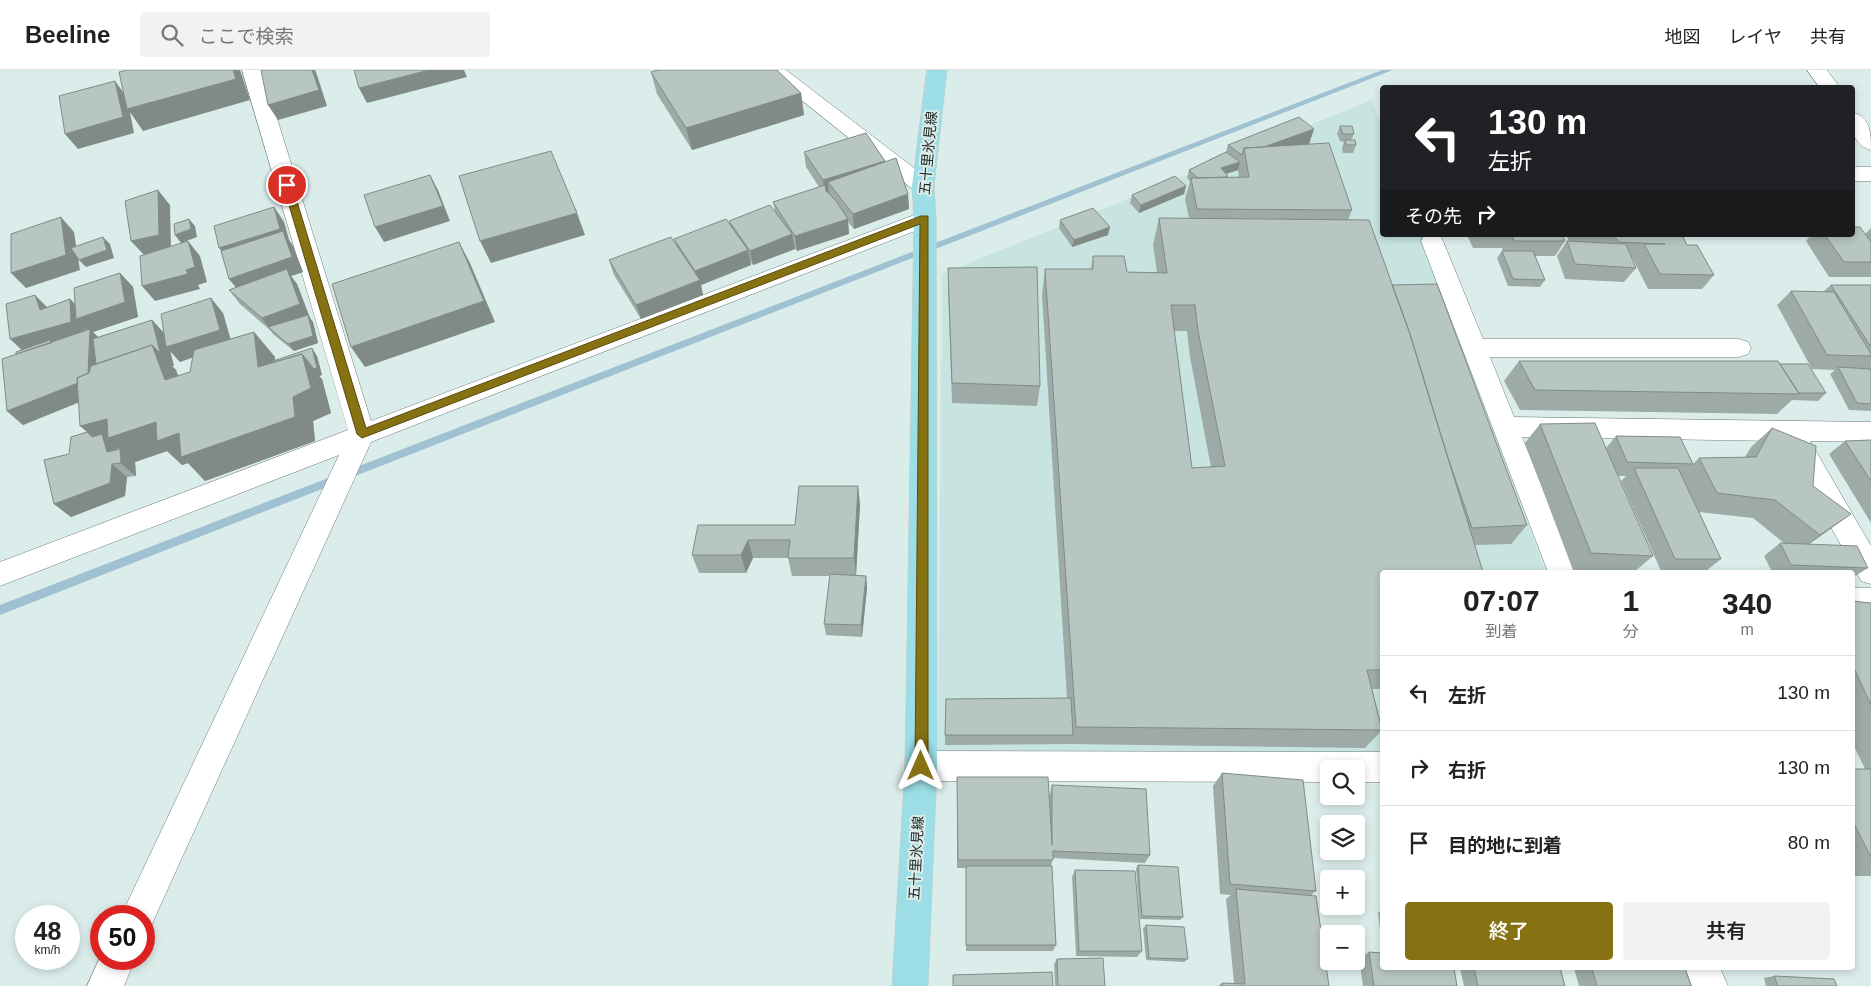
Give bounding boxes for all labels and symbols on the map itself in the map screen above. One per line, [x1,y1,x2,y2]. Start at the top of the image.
street label: 五十里氷見線 [916,110,940,196]
pin [266,164,308,206]
position arrow [894,739,946,791]
street label: 五十里氷見線 [906,816,926,900]
speed limit sign: 50 [90,905,155,970]

